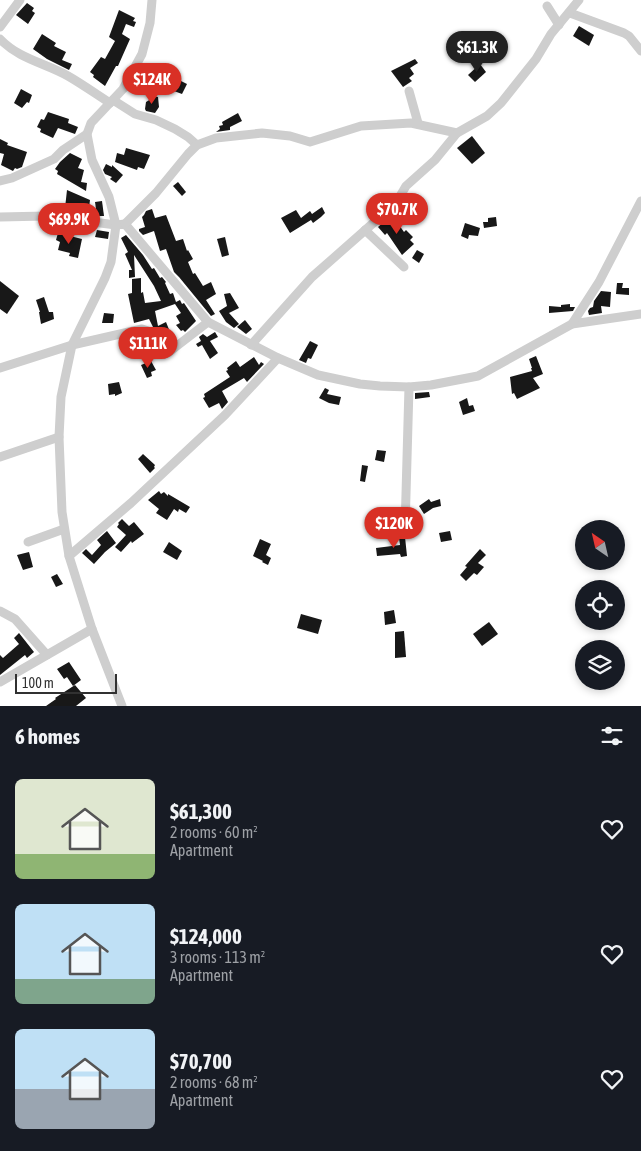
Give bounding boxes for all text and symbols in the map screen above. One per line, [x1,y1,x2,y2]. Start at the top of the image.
pin: $61.3K [436,30,518,73]
text: $61.3K [457,38,497,56]
pin: $124K [117,62,187,105]
text: $124K [133,70,171,88]
pin: $70.7K [356,192,438,235]
text: $70.7K [377,200,417,218]
pin: $69.9K [28,202,110,245]
text: $69.9K [49,210,89,228]
pin: $111K [113,326,183,369]
text: $111K [129,334,167,352]
pin: $120K [359,506,429,549]
text: $120K [375,514,413,532]
north arrow [575,520,625,570]
map controls [575,520,625,690]
button: locate [575,580,625,630]
button: layers [575,640,625,690]
scale bar [15,671,118,694]
text: 100 m [22,675,54,691]
icon: filters [598,722,626,750]
text: 6 homes [15,724,80,748]
icon: home [55,799,115,859]
text: $61,300 [170,799,232,823]
icon: heart [598,815,626,843]
text: 2 rooms · 60 m² [170,823,258,841]
text: Apartment [170,841,233,859]
icon: home [55,924,115,984]
text: $124,000 [170,924,242,948]
icon: heart [598,940,626,968]
text: 3 rooms · 113 m² [170,948,265,966]
text: Apartment [170,966,233,984]
icon: home [55,1049,115,1109]
text: $70,700 [170,1049,232,1073]
icon: heart [598,1065,626,1093]
text: 2 rooms · 68 m² [170,1073,258,1091]
text: Apartment [170,1091,233,1109]

